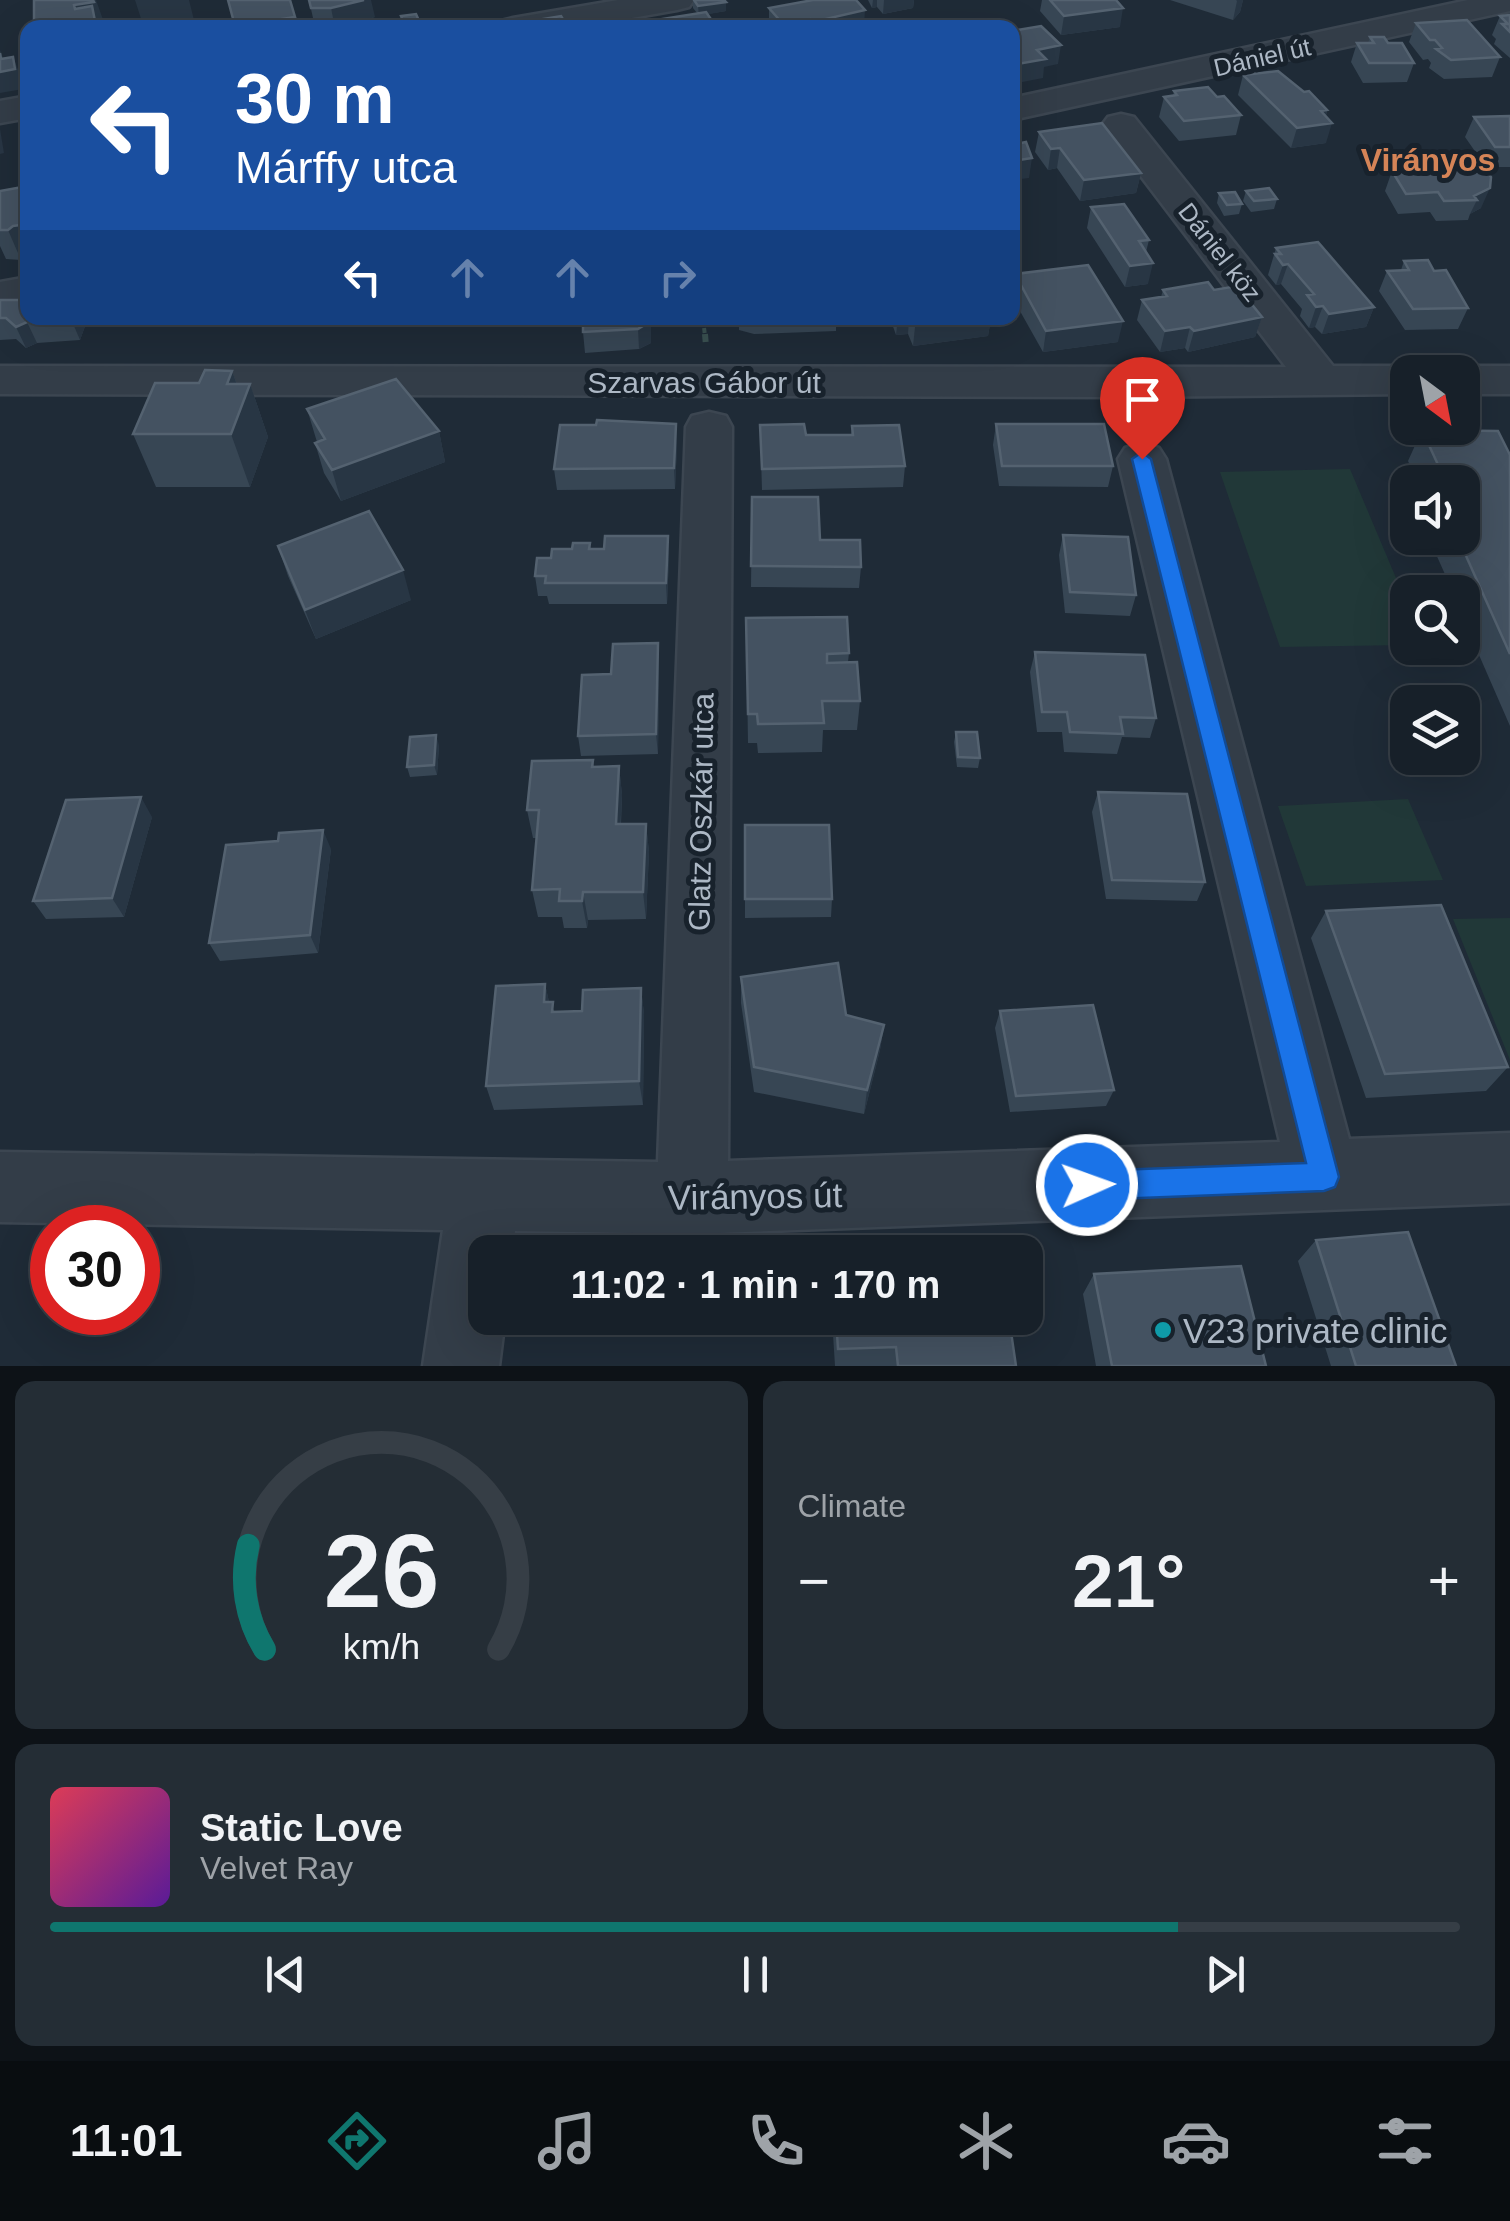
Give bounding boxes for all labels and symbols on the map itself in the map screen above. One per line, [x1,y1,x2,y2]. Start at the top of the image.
street label: Dániel út [1211,32,1313,82]
district label: Virányos [1361,142,1495,178]
street label: Dániel köz [1173,197,1267,307]
north arrow [1390,355,1480,445]
pin [1100,357,1185,460]
street label: Szarvas Gábor út [587,366,821,399]
street label: Glatz Oszkár utca [682,692,720,931]
position arrow [1035,1133,1139,1237]
street label: Virányos út [667,1175,843,1217]
speed limit sign: 30 [30,1205,160,1335]
place label: V23 private clinic [1183,1311,1448,1350]
marker: V23 private clinic [1152,1319,1174,1341]

